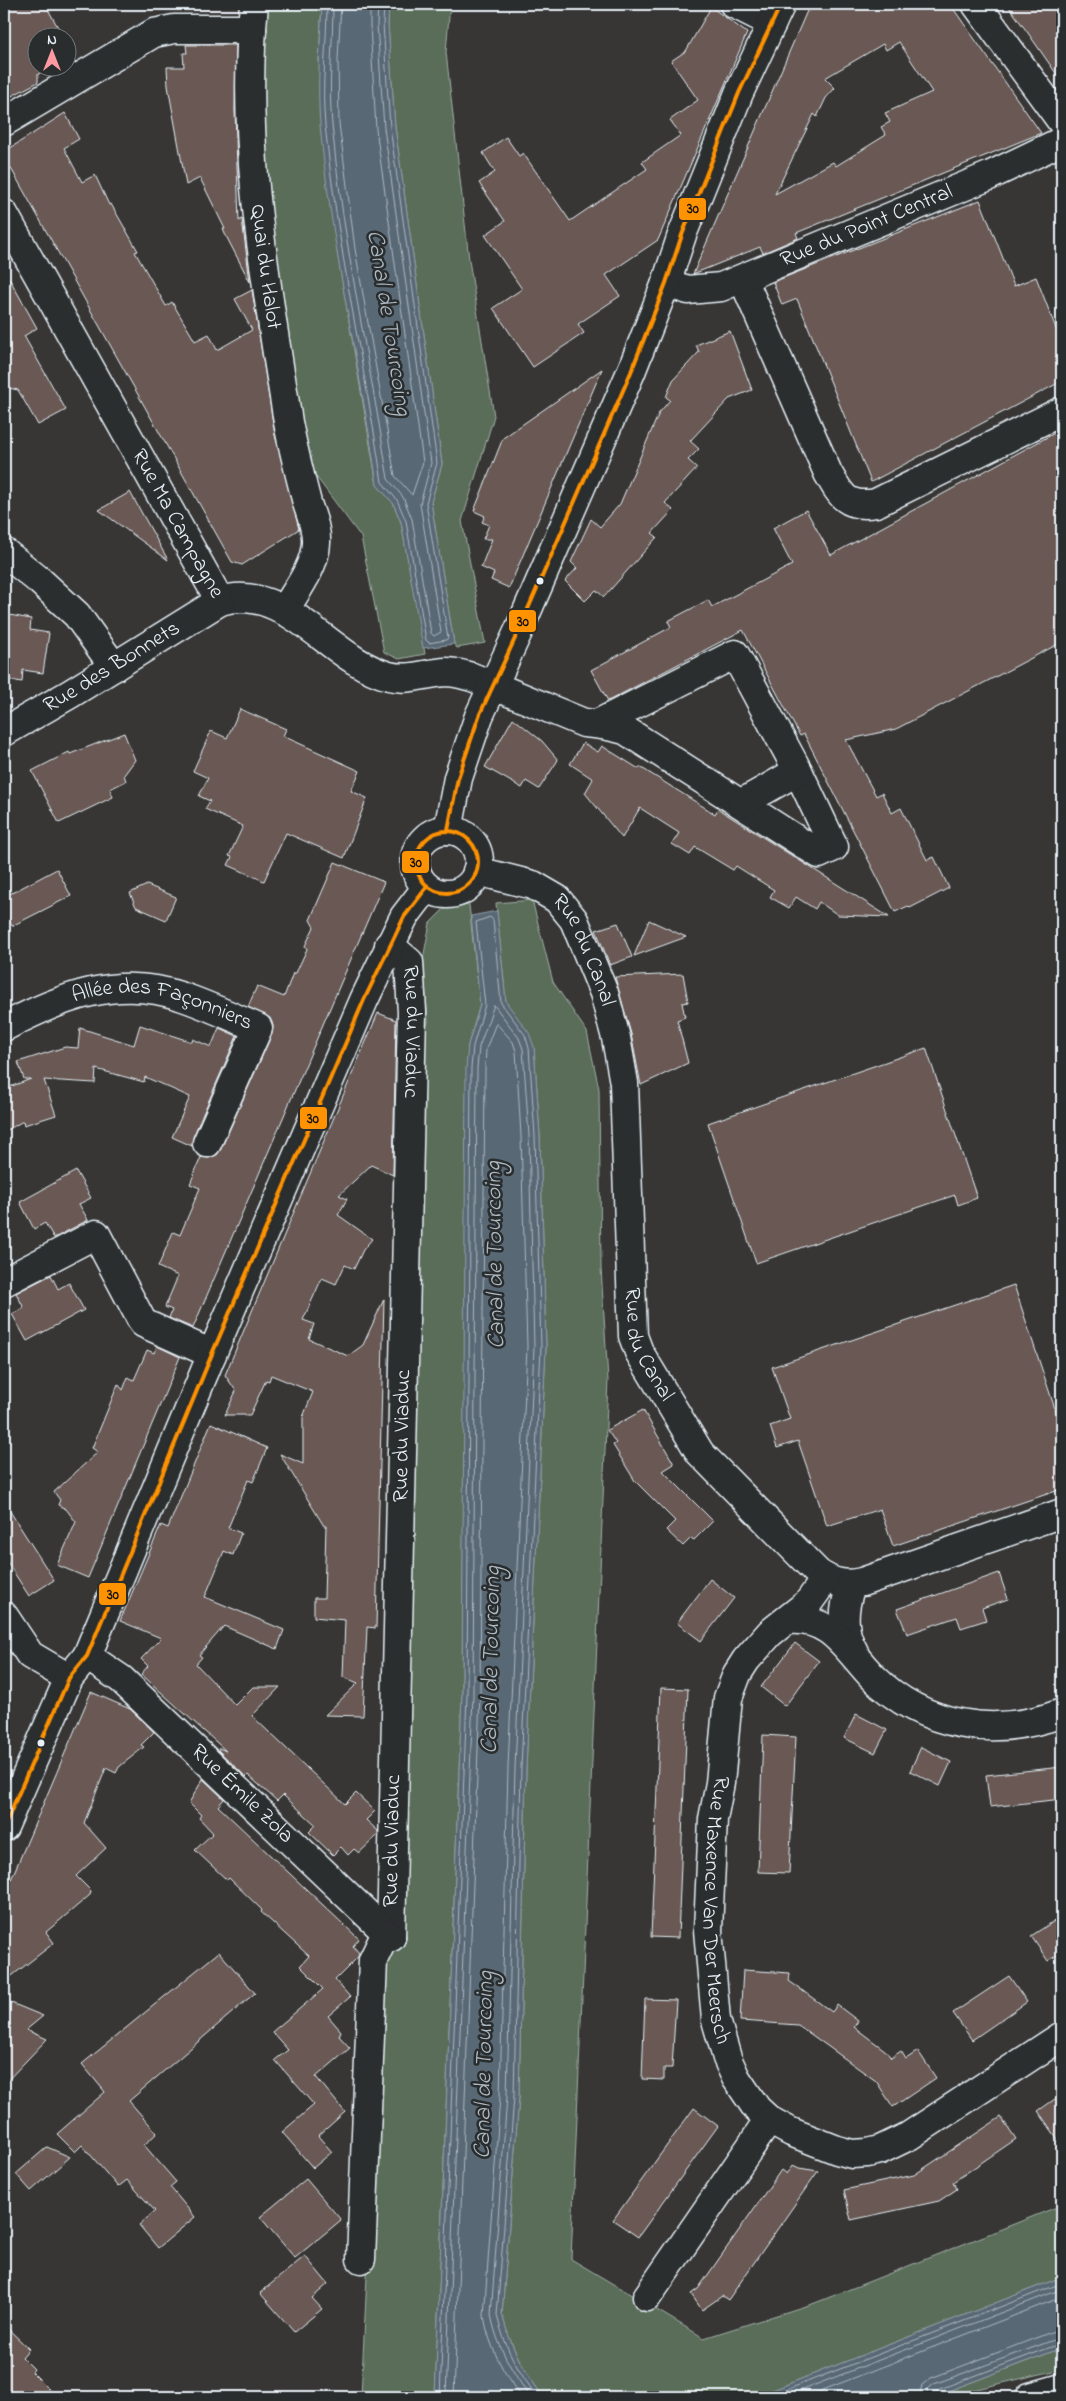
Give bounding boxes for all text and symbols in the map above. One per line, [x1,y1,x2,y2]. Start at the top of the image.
north arrow [28,28,78,78]
text: N [47,30,57,51]
street label: Rue du Point Central [776,177,958,277]
line badge: 30 [678,197,707,221]
text: 30 [686,199,699,220]
street label: Quai du Halot [241,203,289,332]
water label: Canal de Tourcoing [356,228,420,420]
street label: Rue Ma Campagne [123,444,232,605]
unlabelled marker [535,576,545,586]
line badge: 30 [508,609,537,633]
text: 30 [516,612,529,633]
street label: Rue des Bonnets [38,613,187,722]
line badge: 30 [401,850,430,874]
text: 30 [409,853,422,874]
street label: Rue du Canal [543,887,623,1010]
street label: Rue du Viaduc [393,965,428,1098]
street label: Allée des Façonniers [68,972,258,1040]
line badge: 30 [299,1106,328,1130]
text: 30 [306,1109,319,1130]
water label: Canal de Tourcoing [477,1160,515,1349]
street label: Rue du Canal [615,1287,681,1408]
street label: Rue du Viaduc [386,1369,420,1502]
water label: Canal de Tourcoing [473,1565,511,1754]
line badge: 30 [98,1582,127,1606]
text: 30 [106,1585,119,1606]
street label: Rue Émile Zola [183,1737,301,1852]
unlabelled marker [36,1738,46,1748]
street label: Rue du Viaduc [376,1774,410,1907]
street label: Rue Maxence Van Der Meersch [692,1775,738,2048]
water label: Canal de Tourcoing [466,1970,504,2159]

